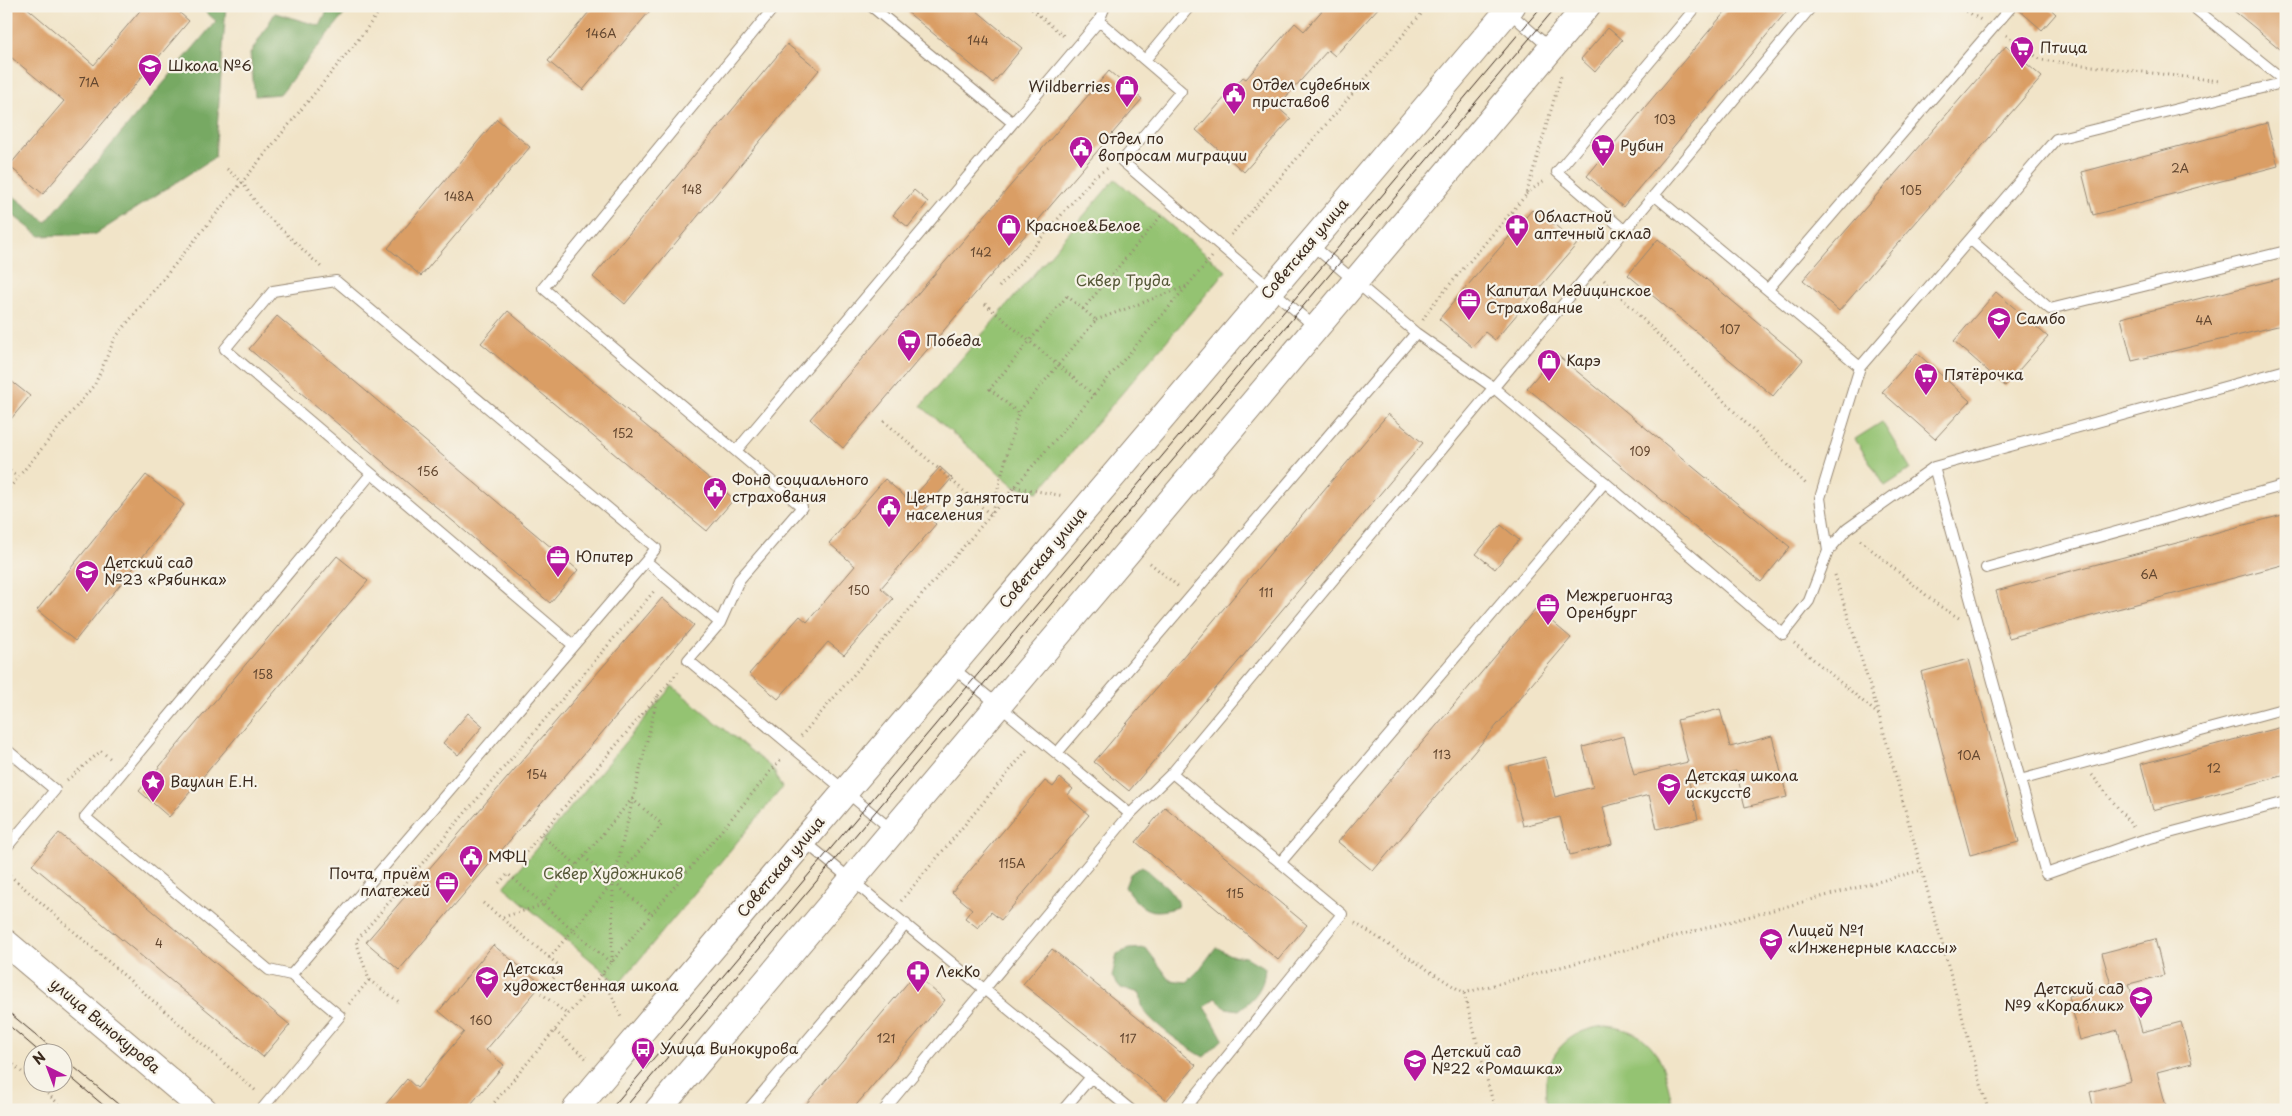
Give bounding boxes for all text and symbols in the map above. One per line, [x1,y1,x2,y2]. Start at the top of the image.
house number: 146А [586,24,616,42]
house number: 144 [967,31,989,49]
supermarket icon: Птица [2009,35,2035,69]
place label: Птица [2040,35,2088,58]
school or university icon: Школа №6 [137,53,163,87]
place label: Школа №6 [168,53,252,76]
place label: Отдел судебных приставов [1252,72,1370,112]
house number: 71А [79,73,99,91]
place label: Wildberries [1029,74,1110,97]
shop icon: Wildberries [1114,74,1140,108]
public building icon: Отдел судебных приставов [1221,81,1247,115]
house number: 103 [1654,110,1676,128]
place label: Отдел по вопросам миграции [1098,126,1247,166]
supermarket icon: Рубин [1590,133,1616,167]
place label: Рубин [1620,133,1664,156]
public building icon: Отдел по вопросам миграции [1068,135,1094,169]
house number: 2А [2171,159,2189,177]
house number: 148 [682,180,702,198]
house number: 105 [1900,181,1922,199]
house number: 148А [444,187,474,205]
street label: Советская улица [1255,192,1353,304]
place label: Областной аптечный склад [1534,204,1651,244]
shop icon: Красное&Белое [996,213,1022,247]
place label: Красное&Белое [1026,213,1141,236]
pharmacy icon: Областной аптечный склад [1504,213,1530,247]
house number: 142 [970,243,992,261]
park label: Сквер Труда [1076,268,1171,291]
place label: Капитал Медицинское Страхование [1486,278,1652,318]
office icon: Капитал Медицинское Страхование [1456,287,1482,321]
school or university icon: Самбо [1986,306,2012,340]
place label: Самбо [2016,306,2066,329]
house number: 4А [2195,311,2213,329]
house number: 107 [1720,320,1741,338]
supermarket icon: Победа [896,328,922,362]
place label: Победа [926,328,981,351]
shop icon: Карэ [1536,348,1562,382]
place label: Карэ [1566,348,1601,371]
supermarket icon: Пятёрочка [1913,362,1939,396]
place label: Пятёрочка [1944,362,2024,385]
house number: 152 [612,424,634,442]
house number: 109 [1629,442,1651,460]
house number: 156 [417,462,439,480]
place label: Фонд социального страхования [732,467,869,507]
public building icon: Фонд социального страхования [702,476,728,510]
place label: Центр занятости населения [906,485,1029,525]
public building icon: Центр занятости населения [876,494,902,528]
street label: Советская улица [993,501,1091,613]
office icon: Юпитер [545,544,571,578]
place label: Юпитер [576,544,633,567]
place label: Детский сад №23 «Рябинка» [103,550,227,590]
school or university icon: Детский сад №23 «Рябинка» [74,559,100,593]
house number: 6А [2140,565,2158,583]
house number: 150 [848,581,870,599]
house number: 111 [1259,583,1273,601]
place label: Межрегионгаз Оренбург [1566,583,1673,623]
office icon: Межрегионгаз Оренбург [1535,592,1561,626]
house number: 158 [253,665,273,683]
house number: 113 [1433,745,1451,763]
house number: 10А [1957,746,1981,764]
house number: 12 [2207,759,2221,777]
place label: Детская школа искусств [1685,763,1799,803]
house number: 154 [526,765,548,783]
place icon: Ваулин Е.Н. [140,769,166,803]
place label: Ваулин Е.Н. [170,769,258,792]
school or university icon: Детская школа искусств [1656,772,1682,806]
street label: Советская улица [731,810,829,922]
public building icon: МФЦ [458,844,484,878]
place label: МФЦ [488,844,527,867]
house number: 115А [999,854,1025,872]
place label: Почта, приём платежей [329,861,430,901]
park label: Сквер Художников [543,861,683,884]
office icon: Почта, приём платежей [434,870,460,904]
house number: 115 [1226,884,1244,902]
place label: Лицей №1 «Инженерные классы» [1788,918,1957,958]
school or university icon: Лицей №1 «Инженерные классы» [1758,927,1784,961]
house number: 4 [155,934,163,952]
place label: Детская художественная школа [503,956,679,996]
pharmacy icon: ЛекКо [905,959,931,993]
place label: ЛекКо [936,959,980,982]
school or university icon: Детская художественная школа [474,965,500,999]
street label: улица Винокурова [46,972,167,1079]
place label: Детский сад №9 «Кораблик» [2004,976,2124,1016]
school or university icon: Детский сад №9 «Кораблик» [2128,985,2154,1019]
house number: 160 [470,1011,493,1029]
house number: 121 [877,1029,895,1047]
house number: 117 [1120,1029,1137,1047]
bus stop icon: Улица Винокурова [630,1036,656,1070]
place label: Улица Винокурова [660,1036,799,1059]
place label: Детский сад №22 «Ромашка» [1431,1039,1563,1079]
north arrow [22,1044,72,1094]
text: N [28,1046,50,1069]
school or university icon: Детский сад №22 «Ромашка» [1402,1048,1428,1082]

